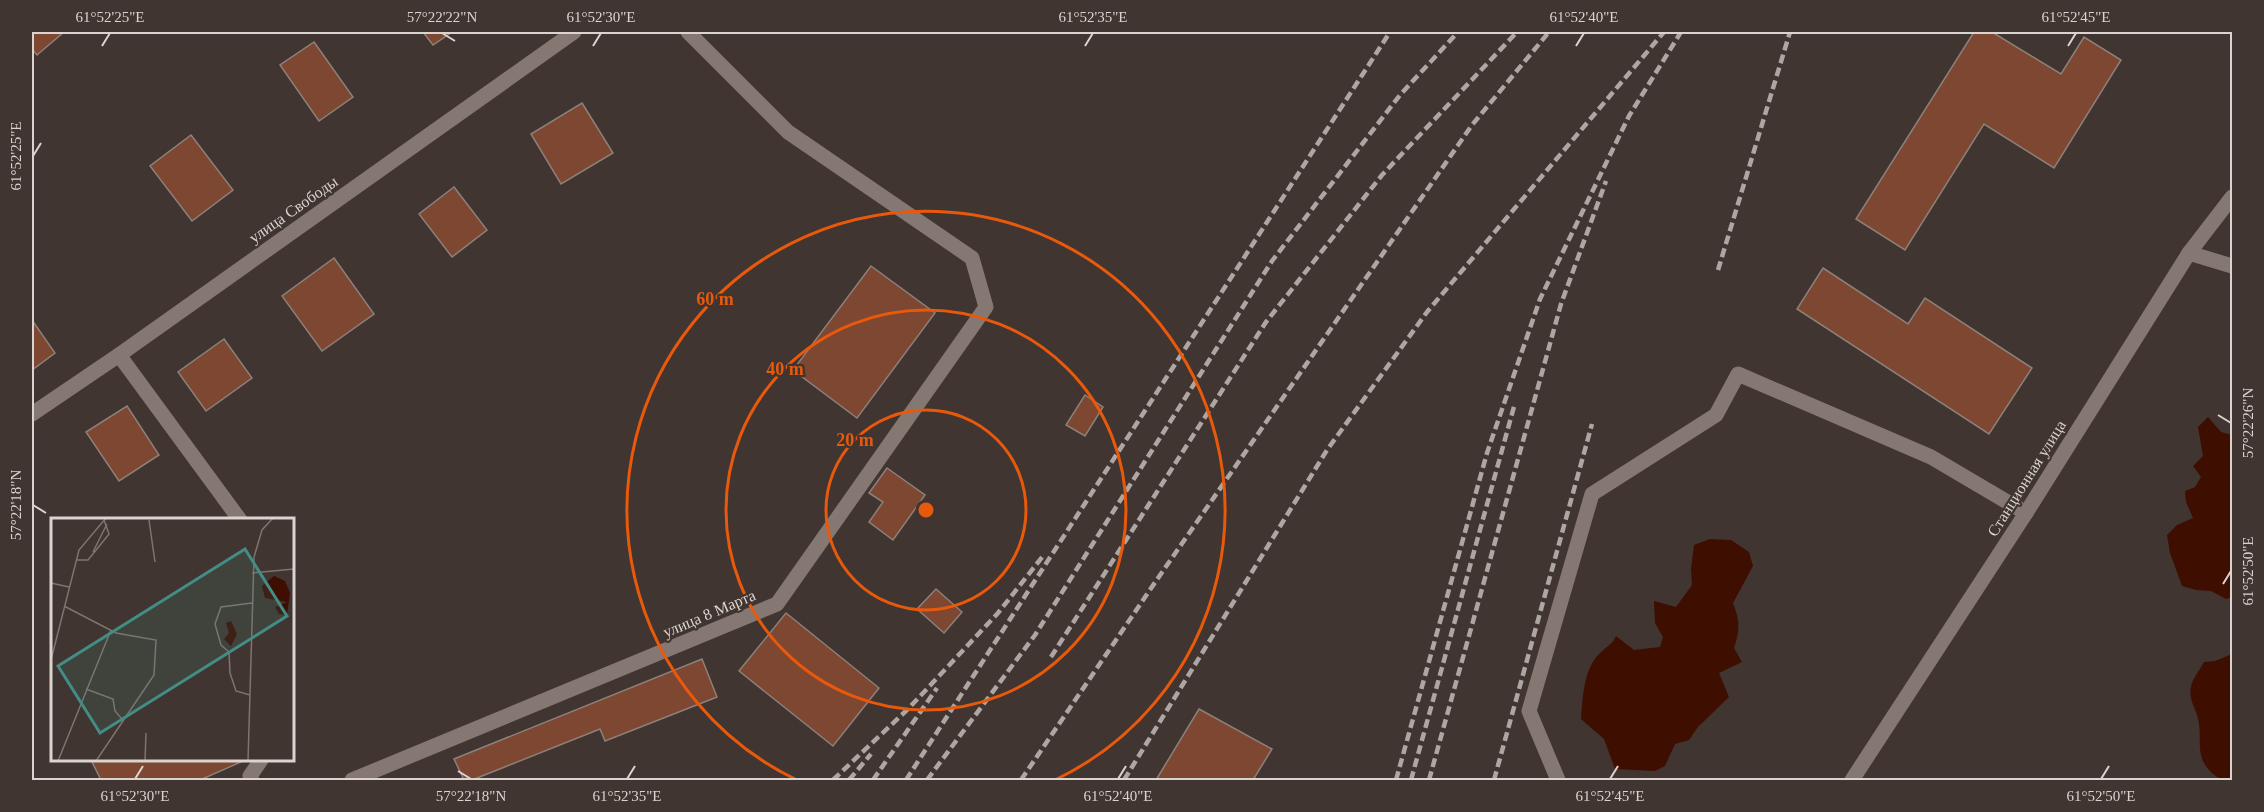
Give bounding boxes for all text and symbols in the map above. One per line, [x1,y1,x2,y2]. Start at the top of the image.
text: 61°52'25"E [76,9,145,25]
text: 57°22'22"N [407,9,477,25]
text: 61°52'30"E [567,9,636,25]
text: 61°52'35"E [1059,9,1128,25]
text: 61°52'40"E [1550,9,1619,25]
text: 61°52'45"E [2042,9,2111,25]
text: 61°52'25"E [8,122,24,191]
street label: улица Свободы [246,172,342,247]
text: 60 m [696,289,734,309]
text: 40 m [766,359,804,379]
text: 57°22'26"N [2240,388,2256,458]
street label: Станционная улица [1984,417,2070,540]
text: 20 m [836,430,874,450]
text: 57°22'18"N [8,470,24,540]
centre of rings [916,500,936,520]
inset map [51,518,294,761]
text: 61°52'50"E [2240,537,2256,606]
street label: улица 8 Марта [660,586,758,642]
text: 61°52'30"E [101,788,170,804]
text: 57°22'18"N [436,788,506,804]
text: 61°52'35"E [593,788,662,804]
text: 61°52'40"E [1084,788,1153,804]
text: 61°52'45"E [1576,788,1645,804]
text: 61°52'50"E [2067,788,2136,804]

